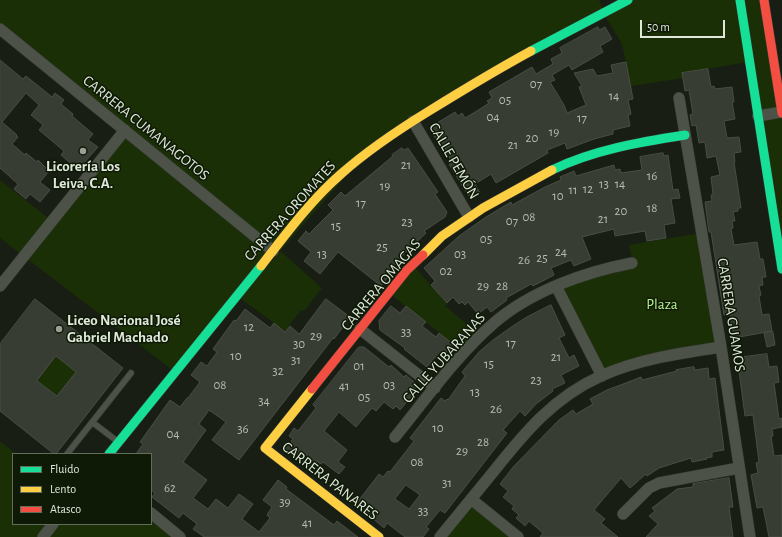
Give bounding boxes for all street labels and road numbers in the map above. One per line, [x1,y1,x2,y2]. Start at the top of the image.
street label: CARRERA CUMANAGOTOS [79,71,213,185]
street label: CALLE PEMÓN [425,120,483,202]
street label: CARRERA OROMATES [240,157,340,265]
street label: CARRERA OMAGAS [337,235,425,335]
street label: CARRERA GUAMOS [713,257,749,373]
street label: CALLE YUBARANAS [399,309,489,407]
street label: CARRERA PANARES [278,438,382,524]

